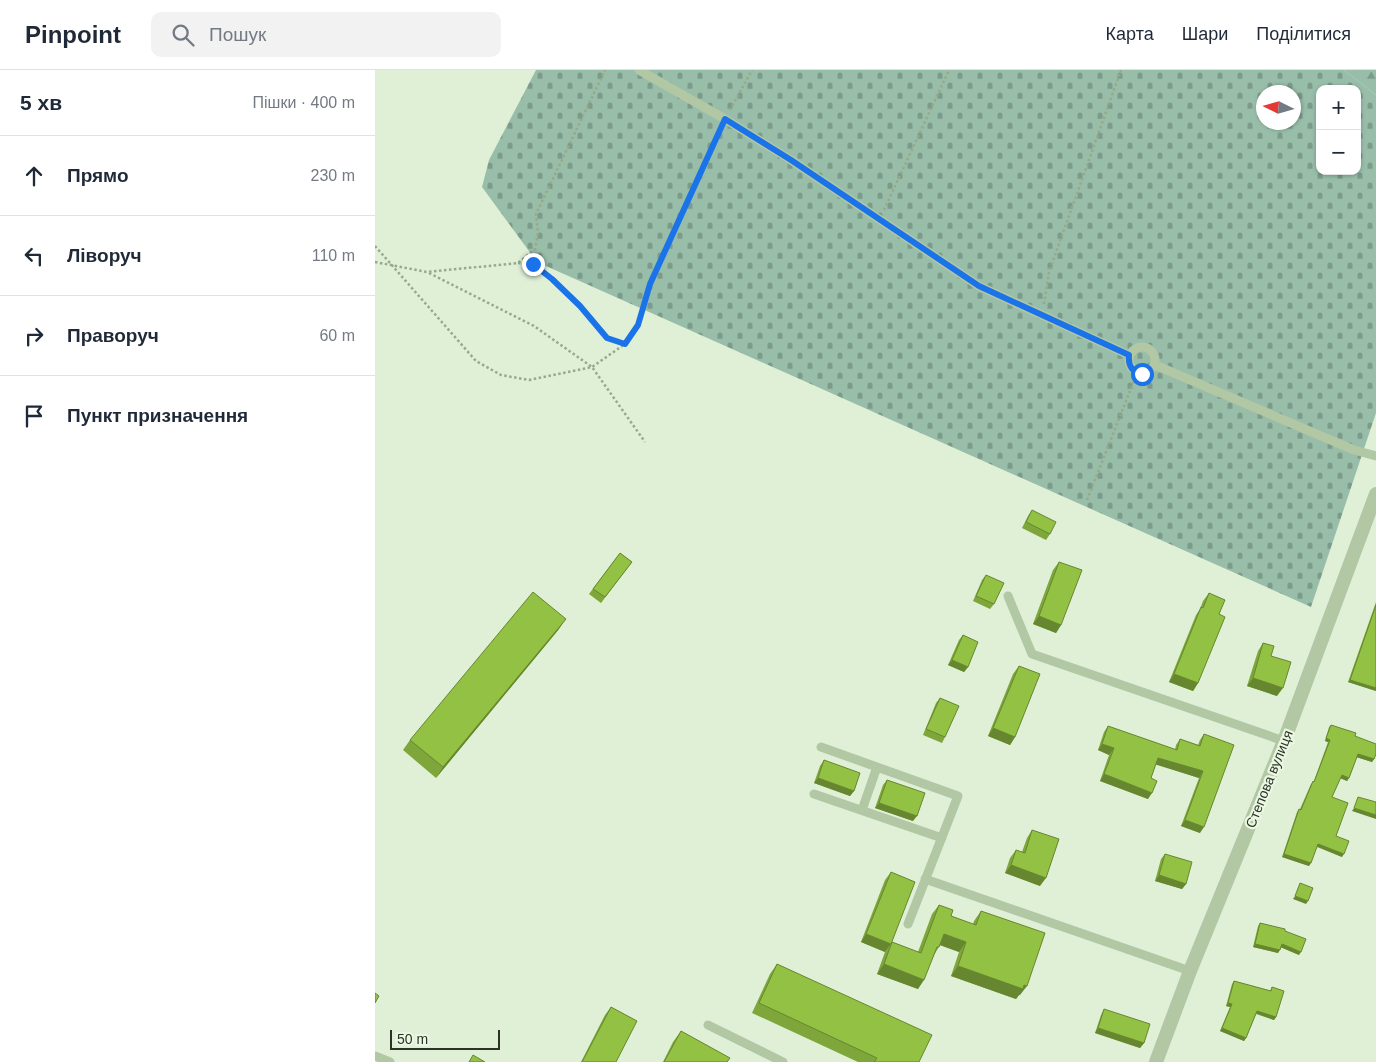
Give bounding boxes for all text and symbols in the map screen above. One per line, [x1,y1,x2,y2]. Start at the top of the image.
search box [151,12,501,57]
text: Pinpoint [25,21,121,48]
icon: search [169,21,197,49]
text: Пошук [209,24,266,45]
text: Карта [1106,24,1154,44]
text: Шари [1182,24,1228,44]
text: Поділитися [1256,24,1351,44]
north arrow [1256,85,1301,130]
map controls [1316,85,1361,175]
button: + [1316,85,1361,130]
text: 5 хв [20,91,62,114]
text: Пішки · 400 m [252,94,355,111]
button: − [1316,130,1361,175]
icon: ahead [20,162,48,190]
text: Прямо [67,165,129,186]
text: 230 m [311,167,355,184]
icon: left [20,242,48,270]
text: Ліворуч [67,245,142,266]
text: 110 m [312,247,355,264]
route end [522,253,545,276]
icon: right [20,322,48,350]
text: Праворуч [67,325,159,346]
text: 60 m [319,327,355,344]
route start [1131,363,1154,386]
icon: arrive [20,402,48,430]
text: Пункт призначення [67,405,248,426]
street label: Степова вулиця [1242,728,1296,830]
scale bar [390,1027,500,1050]
text: 50 m [397,1031,428,1047]

